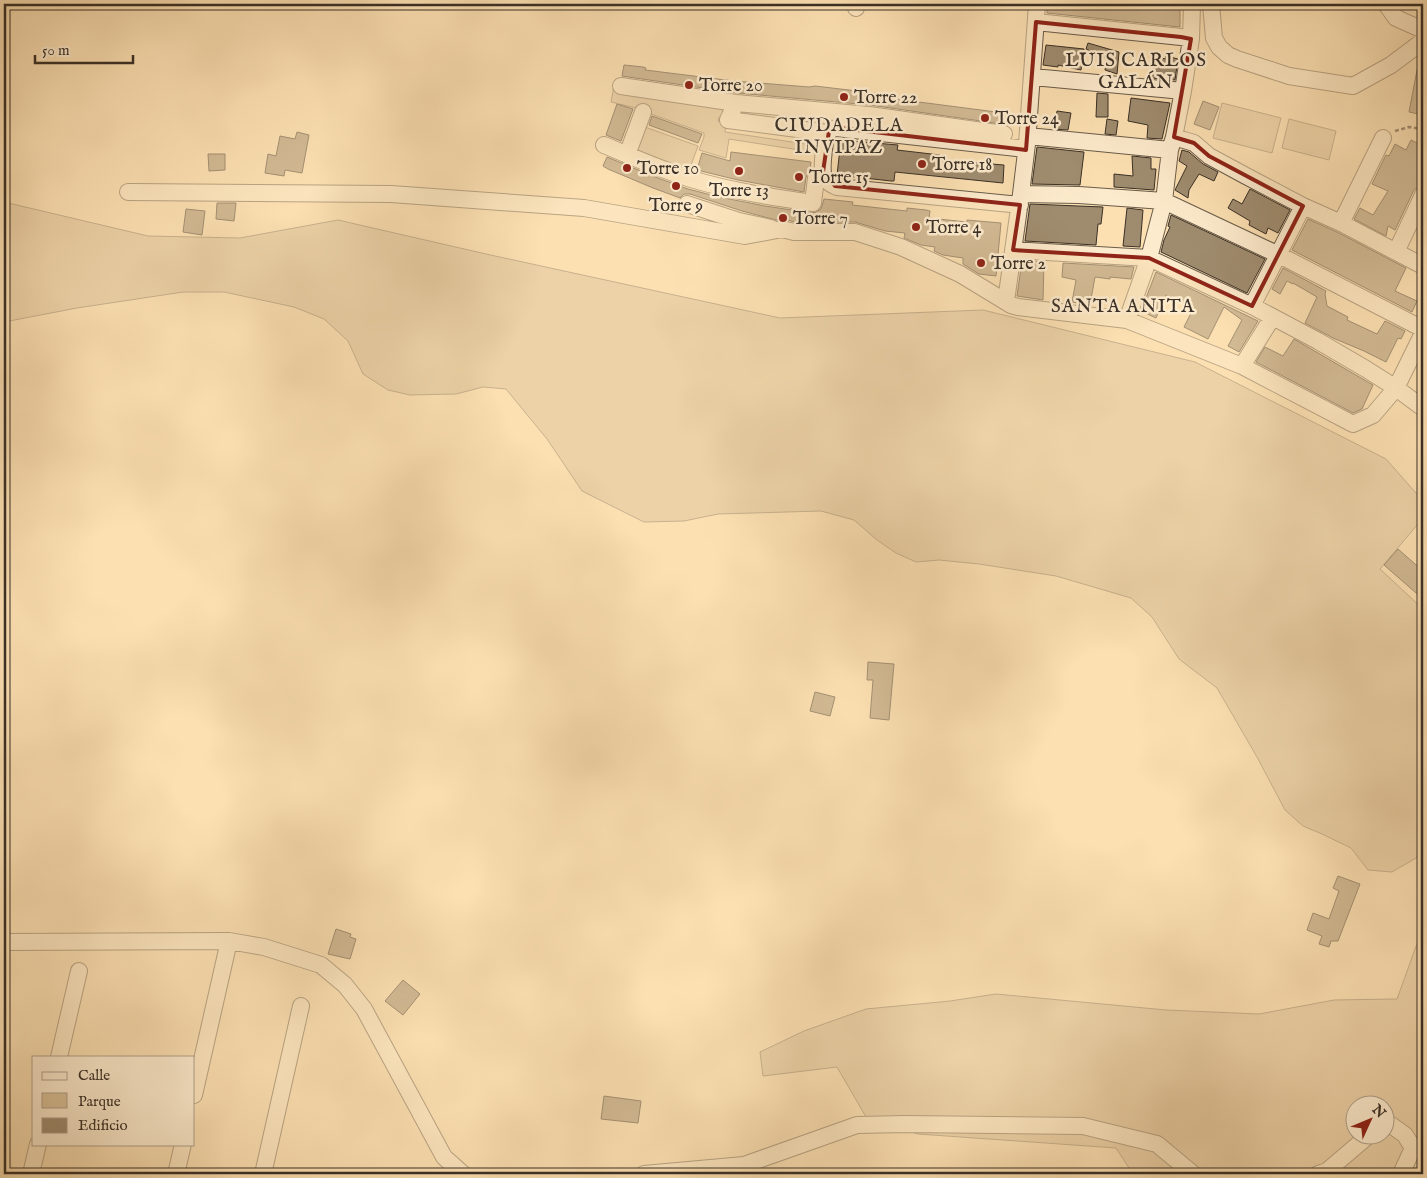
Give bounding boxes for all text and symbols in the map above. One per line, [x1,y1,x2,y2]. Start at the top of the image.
scale bar [35,32,132,64]
text: 50 m [42,41,70,60]
district label: LUIS CARLOS GALÁN [1065,49,1207,95]
place label: Torre 20 [699,75,763,98]
marker: Torre 20 [683,79,695,91]
place label: Torre 22 [854,87,917,110]
marker: Torre 22 [838,91,850,103]
place label: Torre 24 [995,108,1059,131]
marker: Torre 24 [979,112,991,124]
district label: CIUDADELA INVIPAZ [774,114,904,160]
place label: Torre 18 [932,154,992,177]
place label: Torre 10 [637,158,699,181]
marker: Torre 18 [916,158,928,170]
marker: Torre 10 [621,162,633,174]
marker: Torre 13 [733,165,745,177]
place label: Torre 15 [809,167,869,190]
marker: Torre 15 [793,171,805,183]
marker: Torre 9 [670,180,682,192]
place label: Torre 13 [709,180,769,203]
place label: Torre 9 [649,195,703,218]
place label: Torre 7 [793,208,848,231]
marker: Torre 7 [777,212,789,224]
place label: Torre 4 [926,217,982,240]
marker: Torre 4 [910,221,922,233]
place label: Torre 2 [991,253,1046,276]
marker: Torre 2 [975,257,987,269]
district label: SANTA ANITA [1051,295,1195,319]
legend [32,1056,195,1146]
text: Calle [78,1066,110,1085]
text: Parque [78,1092,121,1111]
north arrow [1344,1096,1394,1146]
text: N [1367,1100,1389,1122]
text: Edificio [78,1116,128,1135]

